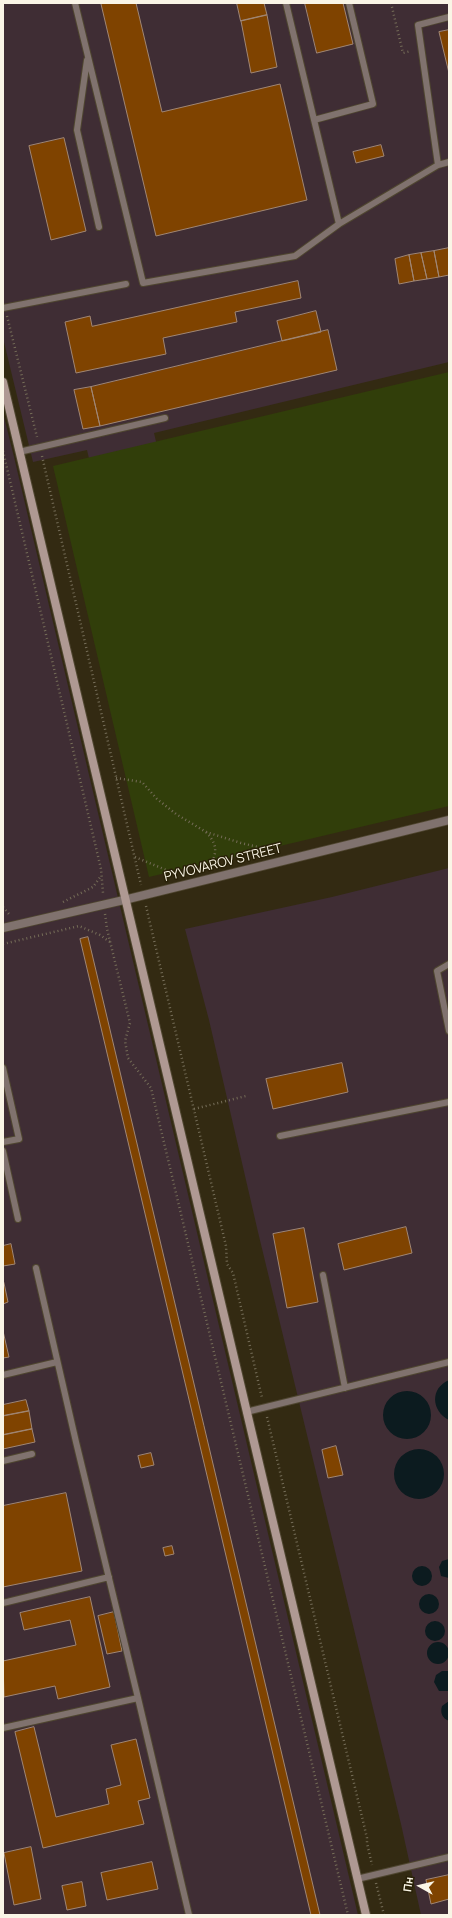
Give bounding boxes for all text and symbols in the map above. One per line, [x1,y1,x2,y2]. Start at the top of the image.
street label: PYVOVAROV STREET [162,841,284,885]
north arrow [400,1866,440,1906]
text: Пн [399,1876,416,1893]

